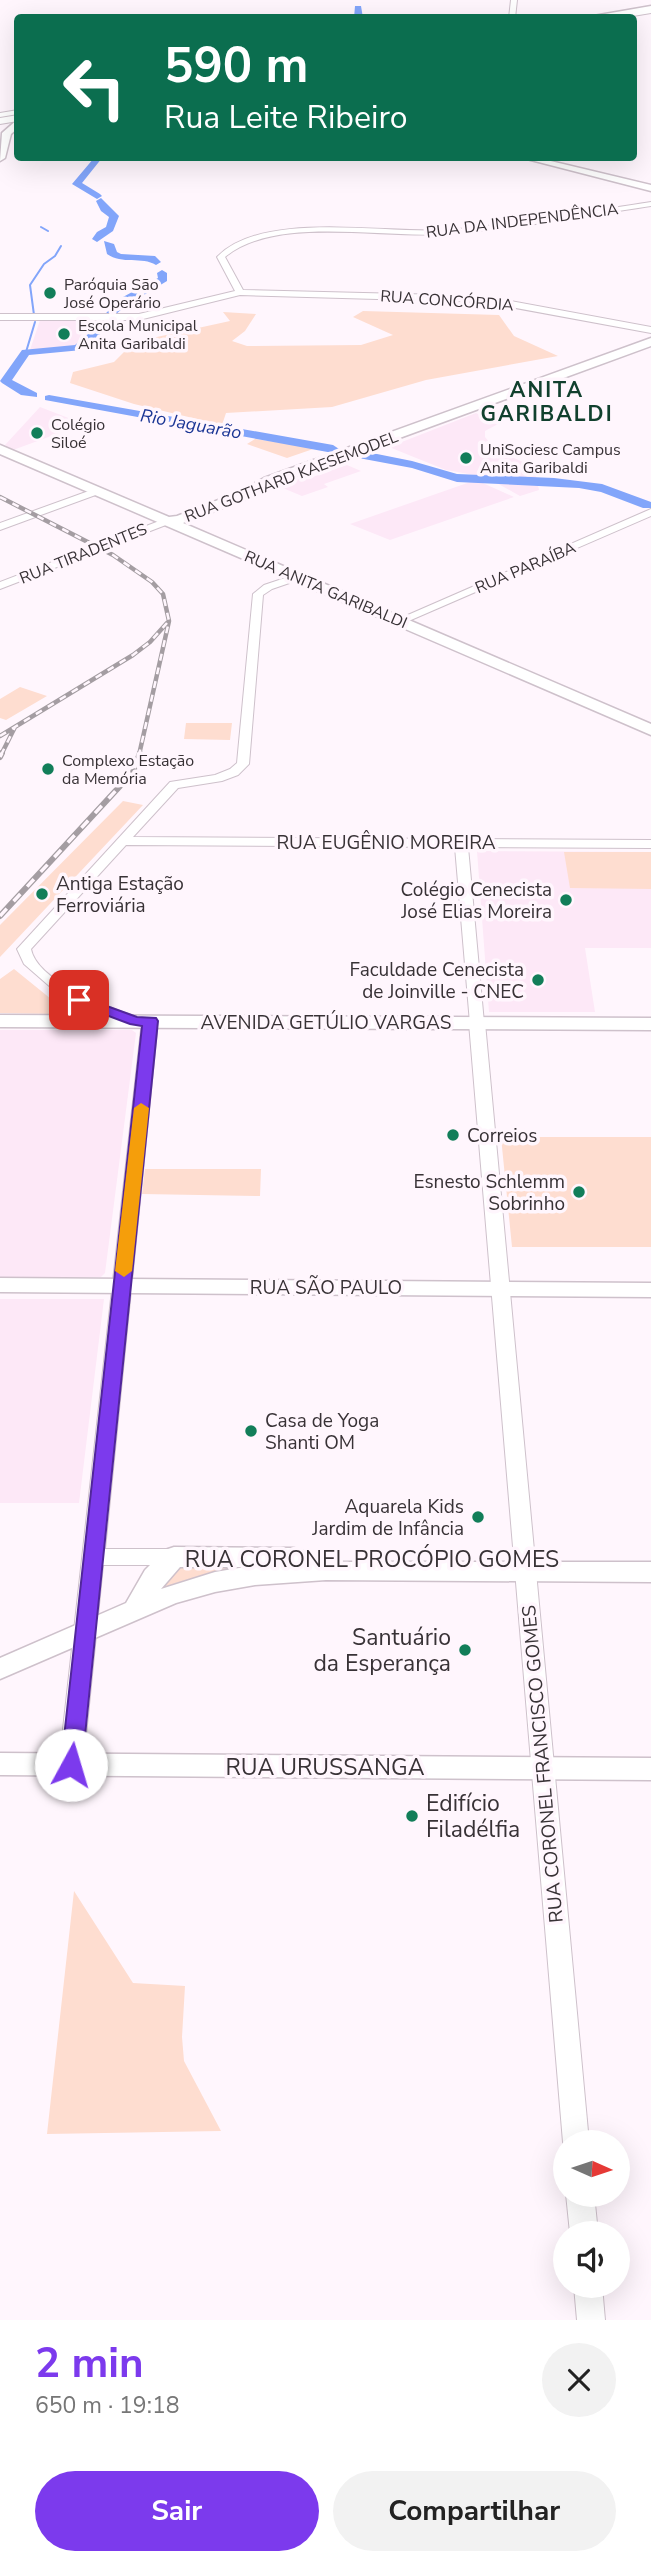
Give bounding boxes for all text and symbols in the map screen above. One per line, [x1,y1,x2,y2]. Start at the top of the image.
text: 590 m [164,32,308,99]
icon: left [49,42,140,133]
text: Rua Leite Ribeiro [164,96,407,139]
street label: RUA DA INDEPENDÊNCIA [425,198,620,244]
place label: Paróquia São José Operário [63,274,161,314]
marker: Paróquia São José Operário [42,285,58,301]
street label: RUA CONCÓRDIA [380,285,515,317]
place label: Escola Municipal Anita Garibaldi [78,315,198,355]
marker: Escola Municipal Anita Garibaldi [56,326,72,342]
district label: ANITA GARIBALDI [480,376,614,428]
water label: Rio Jaguarão [139,403,243,445]
place label: Colégio Siloé [51,414,105,454]
marker: Colégio Siloé [29,425,45,441]
street label: RUA GOTHARD KAESEMODEL [182,426,401,528]
place label: UniSociesc Campus Anita Garibaldi [480,439,621,479]
marker: UniSociesc Campus Anita Garibaldi [458,450,474,466]
street label: RUA TIRADENTES [16,518,151,590]
street label: RUA PARAÍBA [472,537,579,599]
street label: RUA ANITA GARIBALDI [241,546,410,634]
place label: Complexo Estação da Memória [62,750,194,790]
marker: Complexo Estação da Memória [40,761,56,777]
street label: RUA EUGÊNIO MOREIRA [276,830,496,856]
place label: Antiga Estação Ferroviária [56,871,184,919]
place label: Colégio Cenecista José Elias Moreira [400,877,552,925]
marker: Antiga Estação Ferroviária [34,886,50,902]
marker: Colégio Cenecista José Elias Moreira [558,892,574,908]
place label: Faculdade Cenecista de Joinville - CNEC [350,957,524,1005]
pin [49,970,109,1030]
marker: Faculdade Cenecista de Joinville - CNEC [530,972,546,988]
icon: arrive [60,981,98,1019]
street label: AVENIDA GETÚLIO VARGAS [201,1010,451,1036]
place label: Correios [467,1123,537,1149]
marker: Correios [445,1127,461,1143]
place label: Esnesto Schlemm Sobrinho [414,1169,565,1217]
marker: Esnesto Schlemm Sobrinho [571,1184,587,1200]
street label: RUA SÃO PAULO [250,1275,402,1301]
place label: Casa de Yoga Shanti OM [265,1408,379,1456]
marker: Casa de Yoga Shanti OM [243,1423,259,1439]
place label: Aquarela Kids Jardim de Infância [311,1494,464,1542]
marker: Aquarela Kids Jardim de Infância [470,1509,486,1525]
street label: RUA CORONEL PROCÓPIO GOMES [185,1544,559,1575]
street label: RUA CORONEL FRANCISCO GOMES [516,1604,570,1924]
place label: Santuário da Esperança [313,1622,451,1679]
marker: Santuário da Esperança [457,1642,473,1658]
position arrow [34,1728,108,1802]
street label: RUA URUSSANGA [225,1752,425,1783]
place label: Edifício Filadélfia [426,1788,520,1845]
marker: Edifício Filadélfia [404,1808,420,1824]
north arrow [553,2130,630,2207]
map controls [553,2130,630,2298]
button: sound [553,2221,630,2298]
text: 2 min [35,2335,144,2392]
button: close [542,2343,616,2417]
text: 650 m · 19:18 [35,2390,180,2421]
button: Sair [35,2471,319,2551]
button: Compartilhar [333,2471,616,2551]

